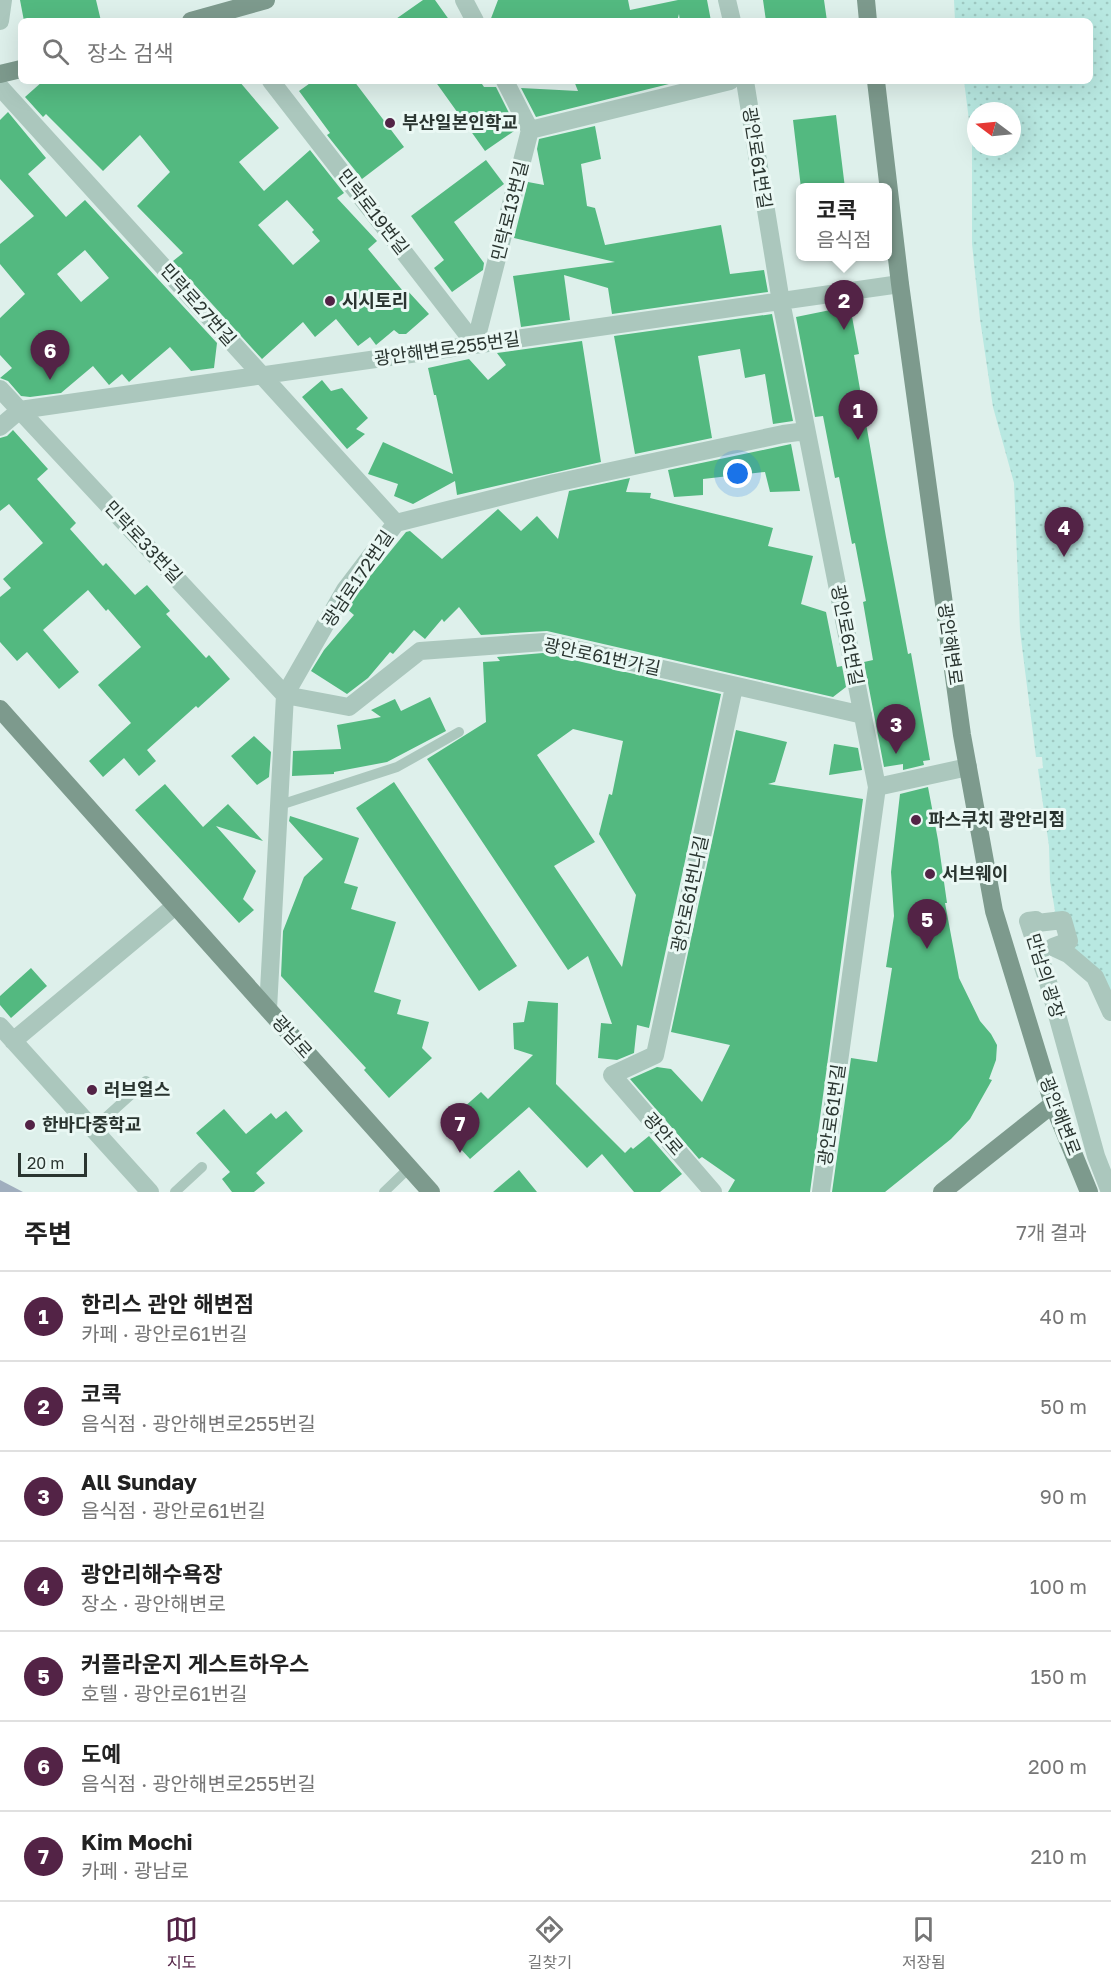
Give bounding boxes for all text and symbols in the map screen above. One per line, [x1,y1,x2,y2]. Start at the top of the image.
search box [18,18,1093,84]
icon: search [39,35,72,68]
text: 장소 검색 [87,39,173,66]
north arrow [967,102,1021,156]
street label: 광안로61번길 [739,106,777,210]
place label: 부산일본인학교 [402,111,518,133]
marker: 부산일본인학교 [383,116,397,130]
street label: 민락로13번길 [486,159,532,263]
street label: 민락로19번길 [334,164,414,259]
popup [796,183,892,261]
text: 코콕 [816,196,857,223]
text: 음식점 [816,227,872,251]
street label: 민락로27번길 [156,259,241,350]
pin: 2 [824,280,864,330]
place label: 시시토리 [342,289,408,311]
marker: 시시토리 [323,294,337,308]
street label: 광안해변로255번길 [372,327,521,369]
pin: 6 [31,330,70,380]
pin: 1 [838,390,878,440]
your location [723,459,752,488]
street label: 민락로33번길 [100,496,187,587]
pin: 4 [1044,508,1084,557]
street label: 광남로172번길 [317,526,397,631]
street label: 광안로61번길 [827,582,869,687]
street label: 광안해변로 [934,601,968,686]
street label: 광안로61번가길 [542,633,663,679]
pin: 3 [876,704,916,754]
place label: 파스쿠치 광안리점 [928,808,1065,830]
marker: 파스쿠치 광안리점 [909,813,923,827]
street label: 광안로61번나길 [666,833,712,954]
place label: 서브웨이 [942,862,1008,884]
marker: 서브웨이 [923,867,937,881]
pin: 5 [908,900,946,949]
street label: 만남의 광장 [1023,931,1069,1021]
street label: 광남로 [268,1011,318,1062]
street label: 광안로61번길 [813,1063,849,1167]
street label: 광안해변로 [1036,1073,1086,1158]
place label: 러브얼스 [104,1078,170,1100]
marker: 러브얼스 [85,1083,99,1097]
pin: 7 [440,1104,480,1153]
street label: 광안로 [639,1107,688,1159]
place label: 한바다중학교 [42,1113,141,1135]
marker: 한바다중학교 [23,1118,37,1132]
scale bar [18,1150,87,1178]
text: 20 m [27,1153,64,1173]
text: 주변 [24,1218,72,1249]
text: 7개 결과 [1016,1220,1087,1244]
text: 한리스 관안 해변점 [81,1290,254,1317]
text: 1 [38,1304,49,1328]
text: 40 m [1040,1304,1087,1328]
text: 카페 · 광안로61번길 [81,1321,248,1345]
text: 코콕 [81,1380,121,1407]
text: 2 [37,1394,50,1418]
text: 50 m [1040,1394,1087,1418]
text: 음식점 · 광안해변로255번길 [81,1411,316,1435]
text: All Sunday [81,1468,197,1495]
text: 3 [37,1484,50,1508]
text: 90 m [1040,1484,1087,1508]
text: 음식점 · 광안로61번길 [81,1498,266,1522]
text: 광안리해수욕장 [81,1560,223,1587]
text: 4 [37,1574,50,1598]
text: 100 m [1030,1574,1087,1598]
text: 장소 · 광안해변로 [81,1591,226,1615]
text: 커플라운지 게스트하우스 [81,1650,309,1677]
text: 5 [37,1664,50,1688]
text: 150 m [1031,1664,1087,1688]
text: 호텔 · 광안로61번길 [81,1681,248,1705]
text: 도예 [81,1740,121,1767]
text: 6 [37,1754,50,1778]
text: 200 m [1028,1754,1087,1778]
text: 음식점 · 광안해변로255번길 [81,1771,316,1795]
text: Kim Mochi [81,1828,193,1855]
text: 7 [38,1844,49,1868]
text: 210 m [1031,1844,1087,1868]
text: 카페 · 광남로 [81,1858,189,1882]
tab: 지도 [165,1913,198,1973]
tab: 길찾기 [528,1913,572,1973]
tab: 저장됨 [902,1913,946,1973]

